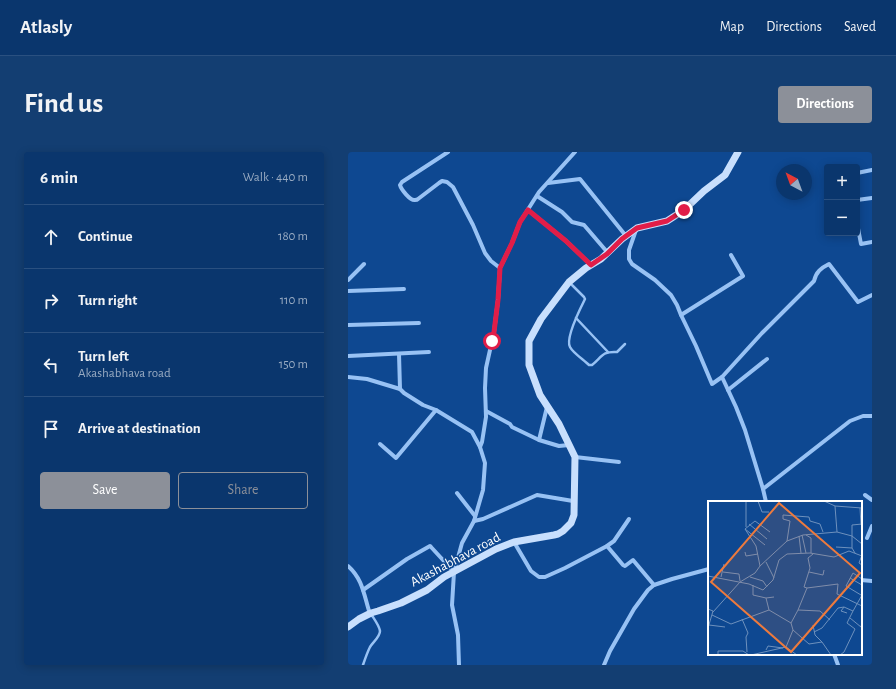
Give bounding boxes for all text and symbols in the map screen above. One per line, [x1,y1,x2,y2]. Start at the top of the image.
text: Atlasly [20,18,72,37]
text: Map [720,20,744,34]
text: Directions [766,20,822,34]
text: Saved [844,20,876,34]
button: Directions [778,86,872,123]
text: Find us [24,90,103,118]
north arrow [776,164,812,200]
map controls [824,164,860,236]
button: + [824,164,860,200]
text: 6 min [40,169,78,186]
text: Walk · 440 m [243,171,308,184]
button: − [824,200,860,236]
route end [675,201,693,219]
icon: ahead [40,226,62,248]
text: Continue [78,229,133,244]
text: 180 m [278,230,308,243]
icon: right [40,290,62,312]
text: Turn right [78,293,137,308]
text: 110 m [280,294,308,307]
route start [483,332,501,350]
text: Turn left [78,349,129,364]
icon: left [40,354,62,376]
text: 150 m [279,358,308,371]
text: Akashabhava road [78,367,171,380]
icon: arrive [40,418,62,440]
text: Arrive at destination [78,421,201,436]
button: Save [40,472,170,509]
button: Share [178,472,308,509]
inset map [708,501,862,655]
street label: Akashabhava road [408,530,503,590]

